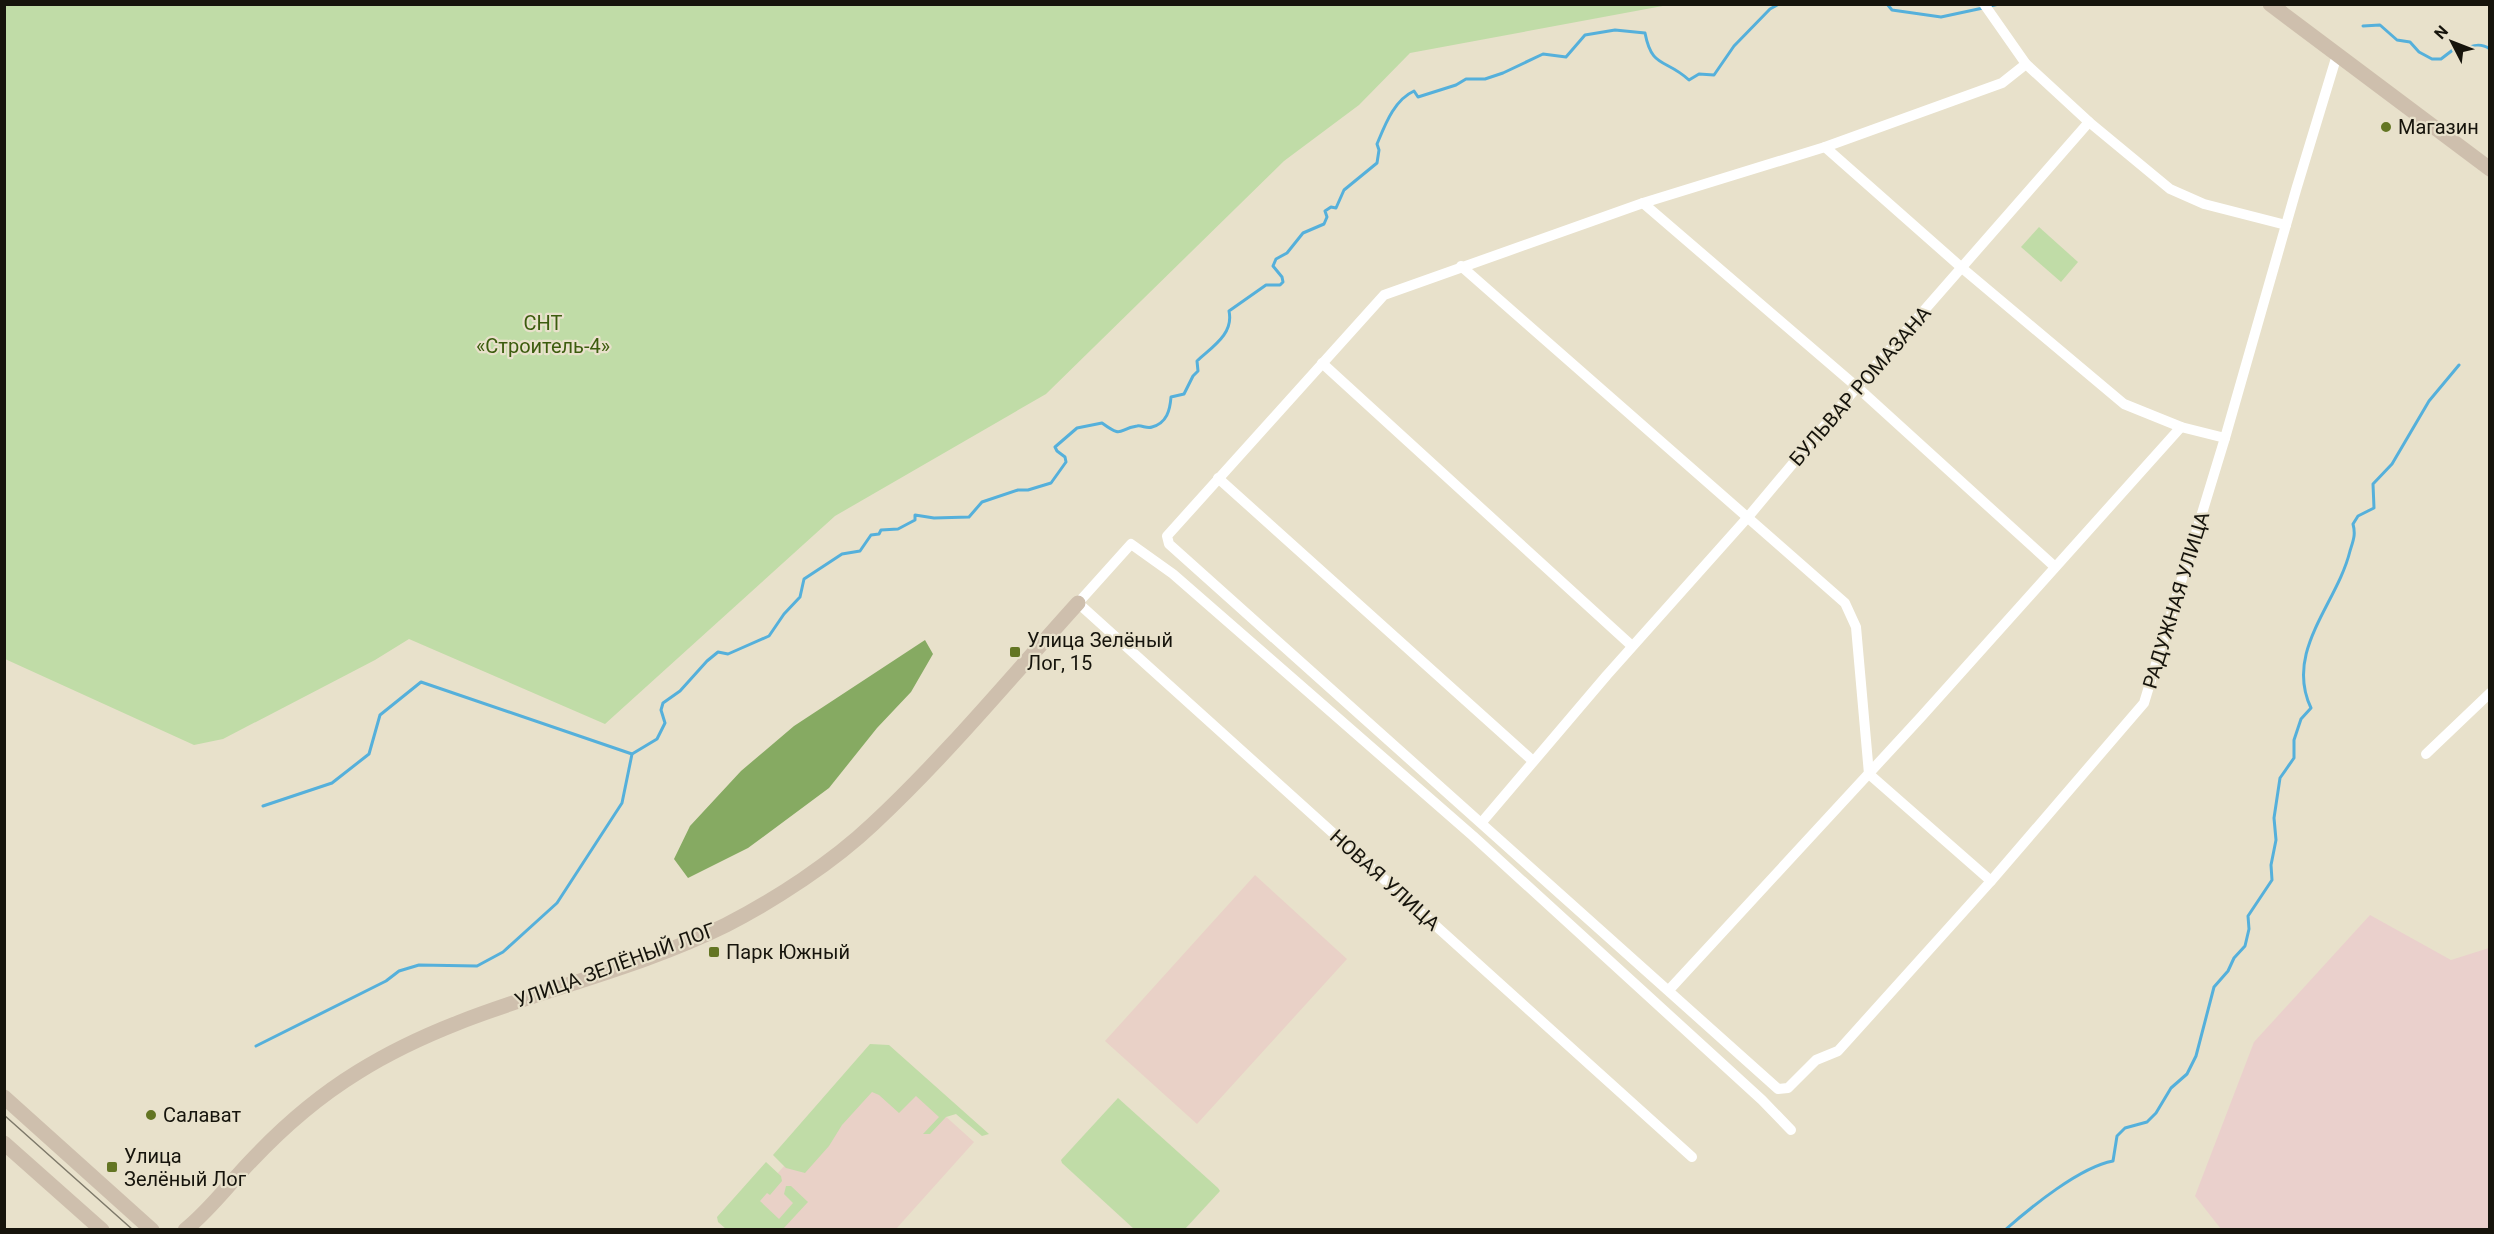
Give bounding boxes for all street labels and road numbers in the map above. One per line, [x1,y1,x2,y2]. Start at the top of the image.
street label: БУЛЬВАР РОМАЗАНА [1784,301,1936,471]
street label: РАДУЖНАЯ УЛИЦА [2138,509,2214,691]
street label: НОВАЯ УЛИЦА [1325,824,1445,936]
street label: УЛИЦА ЗЕЛЁНЫЙ ЛОГ [511,917,719,1013]

